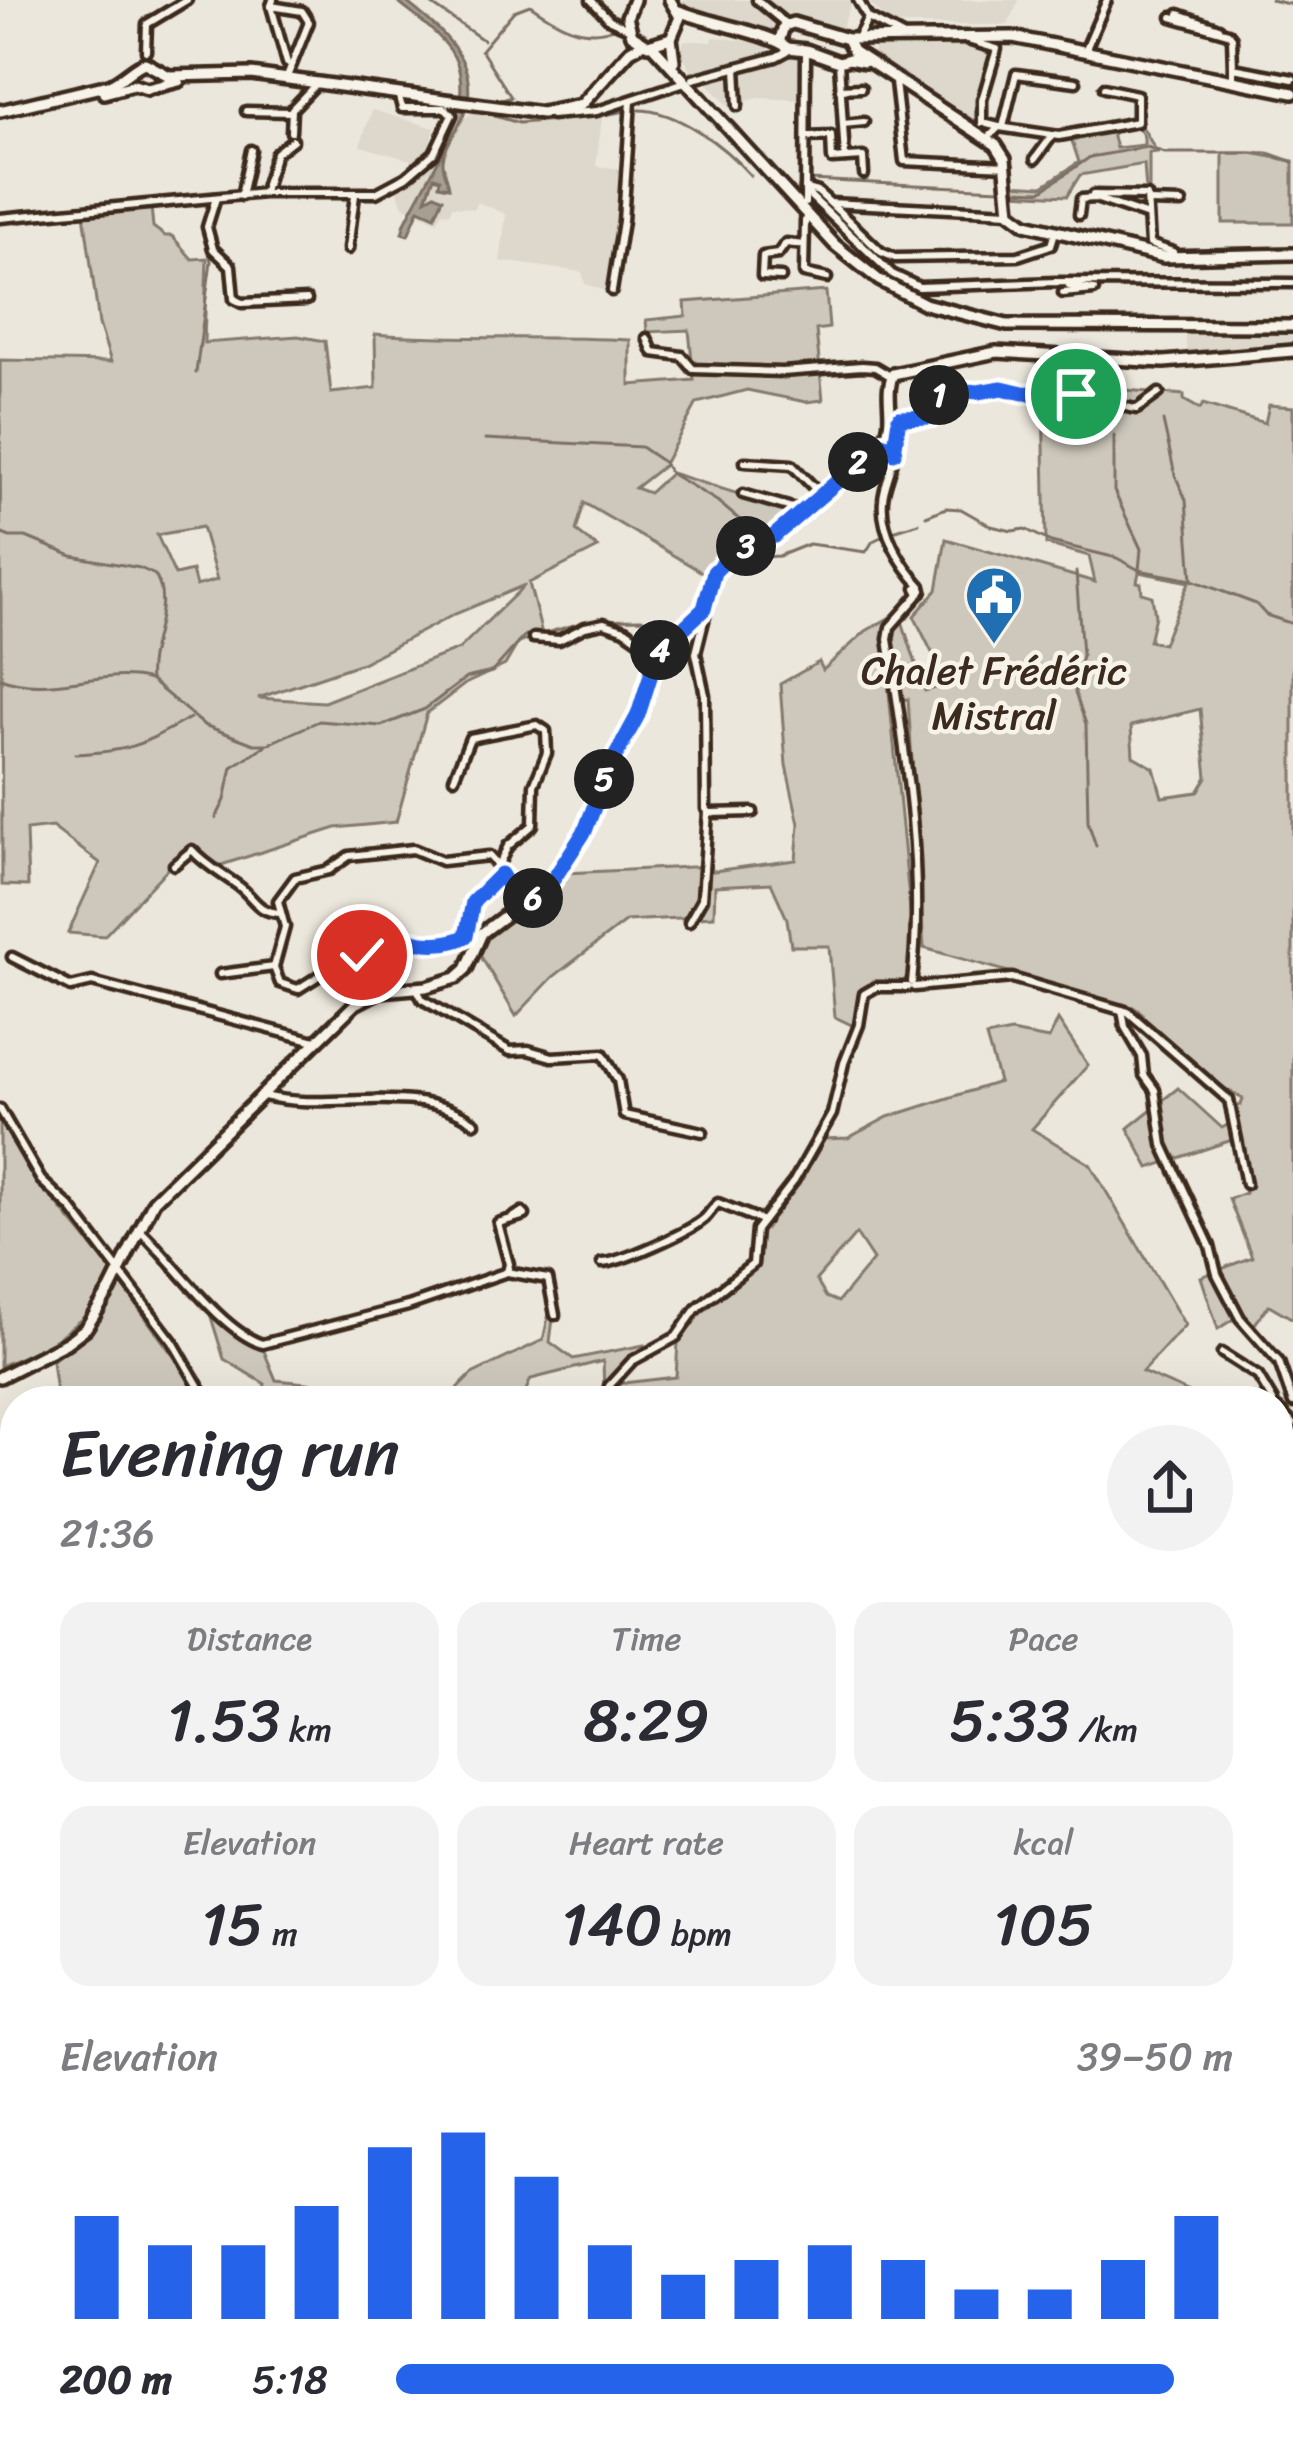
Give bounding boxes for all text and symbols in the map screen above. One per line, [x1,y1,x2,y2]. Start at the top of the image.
pin [1025,343,1127,445]
icon: arrive [1043,361,1109,427]
pin: 1 [909,365,969,425]
text: 1 [932,366,946,424]
pin: 2 [828,432,888,492]
text: 2 [848,433,868,491]
pin: 3 [716,516,776,576]
text: 3 [737,517,755,575]
public building icon: Chalet Frédéric Mistral [963,564,1025,646]
pin: 4 [630,620,690,680]
text: 4 [650,621,670,679]
place label: Chalet Frédéric Mistral [861,636,1127,750]
pin: 5 [574,749,634,809]
text: 5 [594,750,614,808]
pin: 6 [503,868,563,928]
text: 6 [524,869,542,927]
pin [311,904,413,1006]
icon: check [329,922,395,988]
text: Evening run [60,1395,400,1512]
button: share [1107,1425,1233,1551]
text: 21:36 [60,1499,155,1568]
text: Distance [187,1610,312,1668]
text: Time [612,1610,681,1668]
text: Pace [1008,1610,1079,1668]
text: 1.53 [167,1668,281,1774]
text: 8:29 [584,1668,709,1774]
text: 5:33 [949,1668,1070,1774]
text: km [281,1701,332,1759]
text: /km [1070,1701,1138,1759]
text: Elevation [183,1814,316,1872]
text: Heart rate [569,1814,724,1872]
text: kcal [1014,1814,1073,1872]
text: 15 [201,1872,264,1978]
text: 140 [561,1872,662,1978]
text: 105 [993,1872,1094,1978]
text: m [264,1905,298,1963]
text: bpm [662,1905,732,1963]
text: Elevation [60,2022,218,2091]
text: 39–50 m [1077,2022,1233,2091]
text: 200 m [60,2345,172,2414]
text: 5:18 [252,2345,328,2414]

